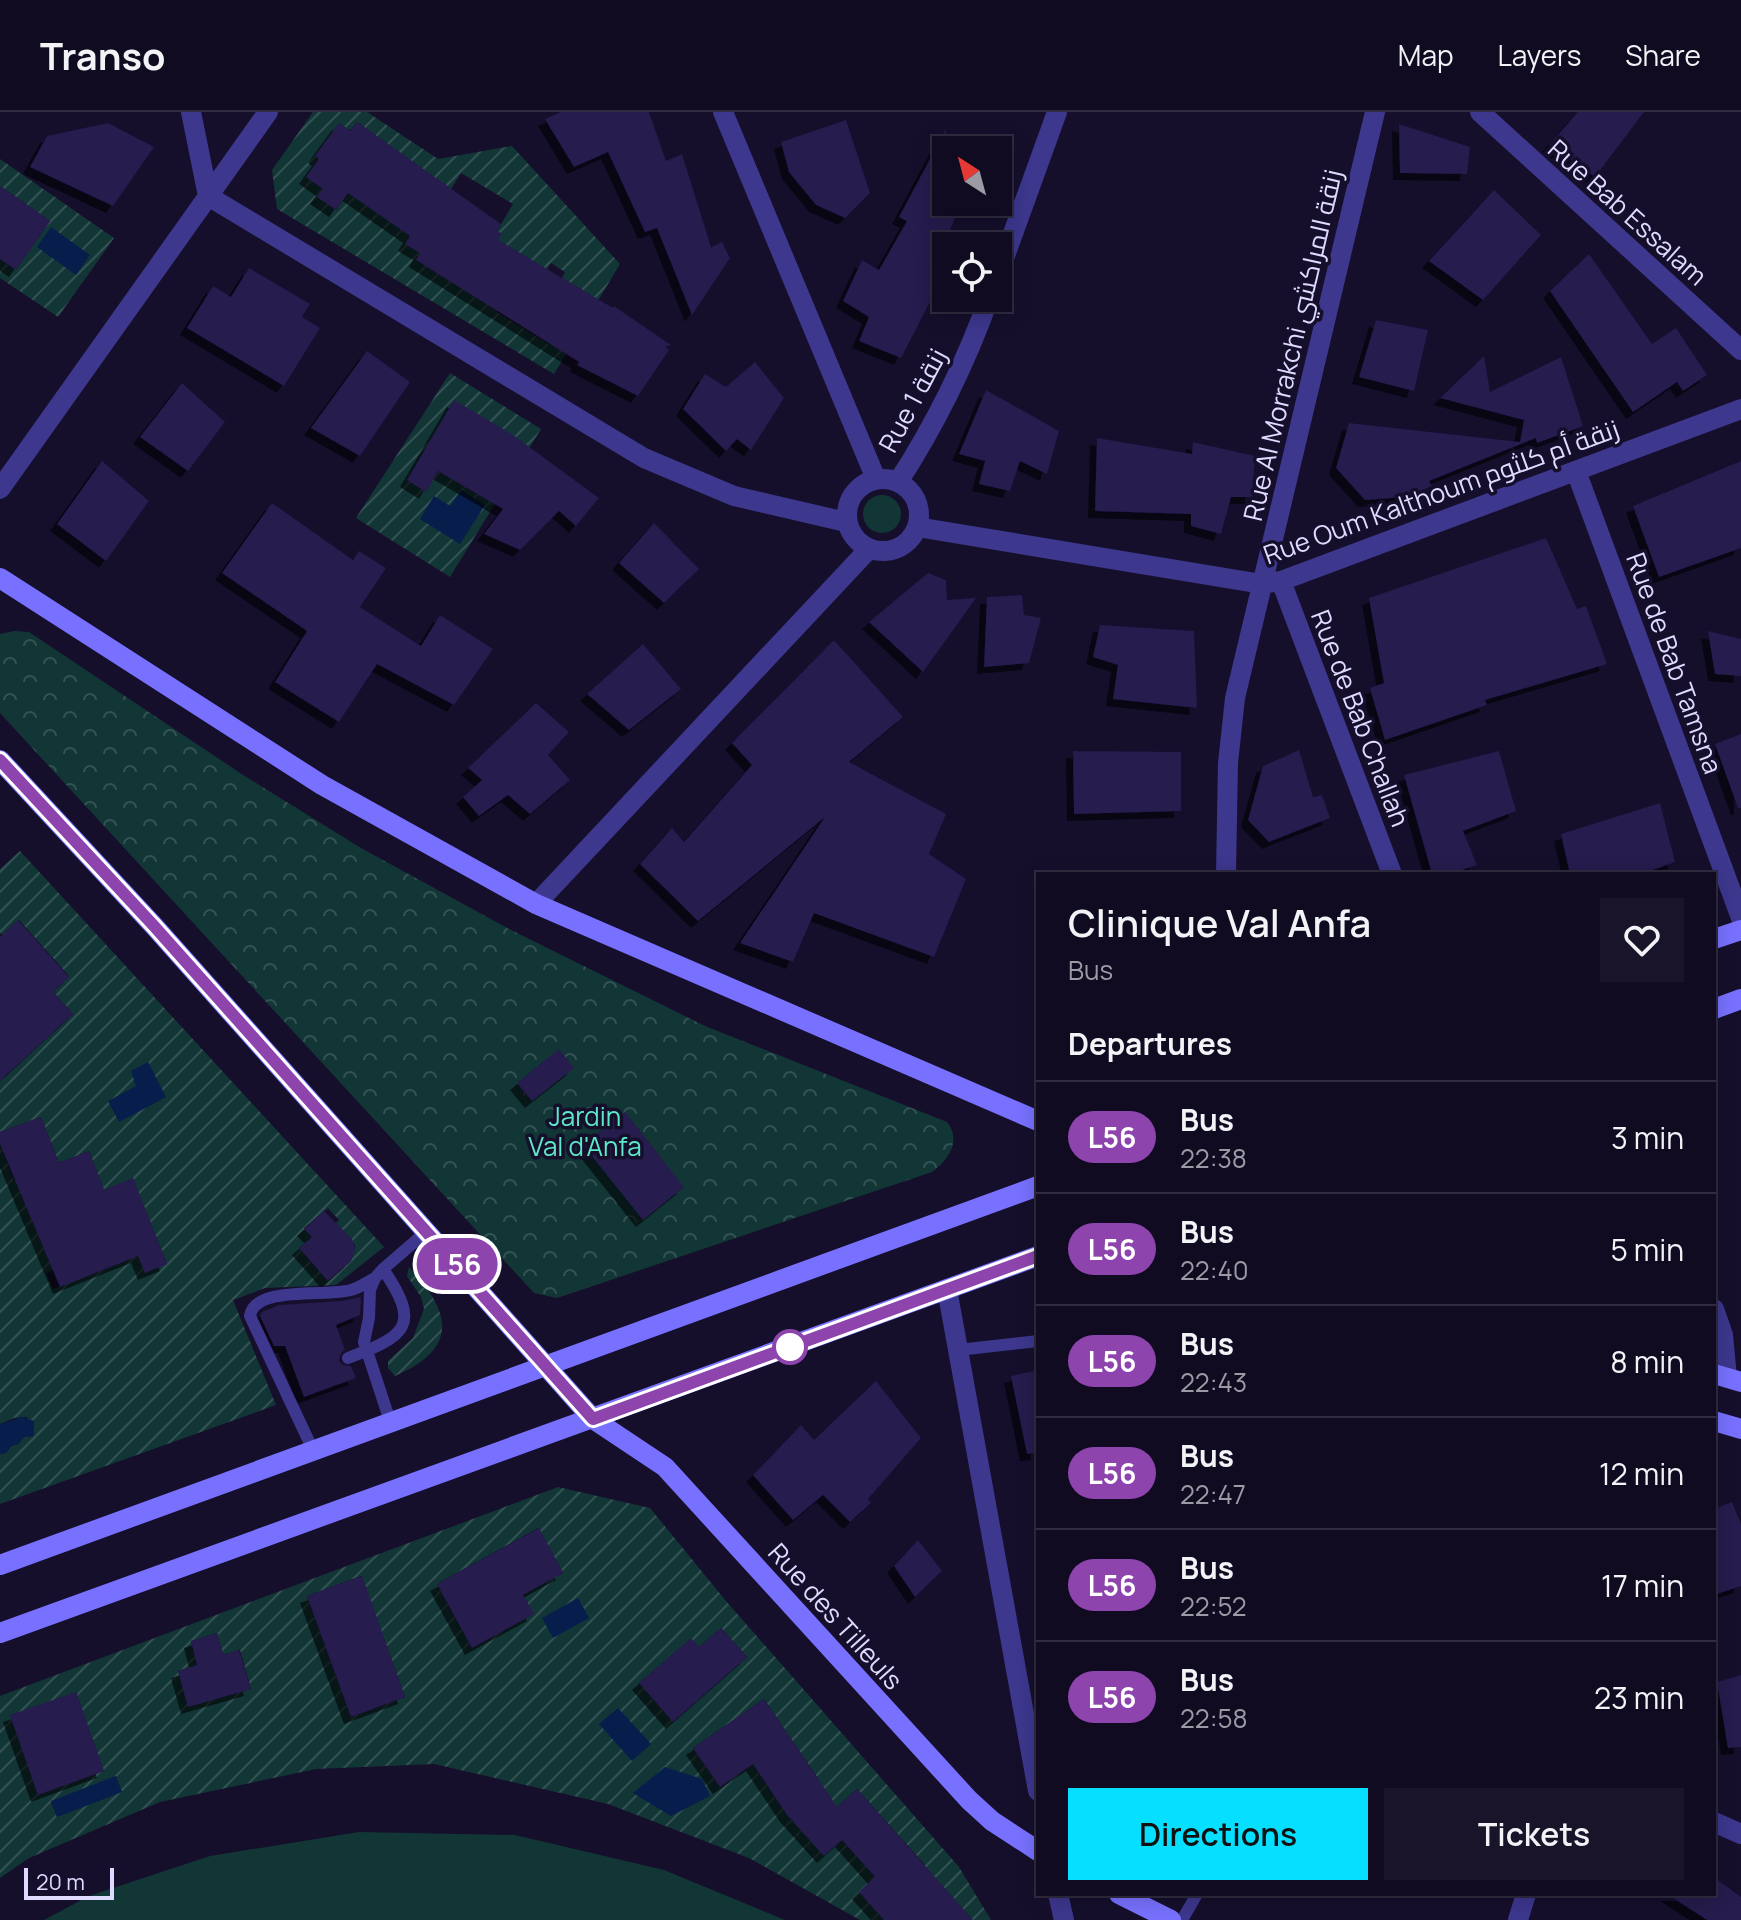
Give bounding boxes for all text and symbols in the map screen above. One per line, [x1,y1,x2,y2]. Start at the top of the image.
text: Transo [40,29,166,81]
text: Map [1398,36,1454,74]
text: Layers [1498,36,1581,74]
text: Share [1625,36,1701,74]
street label: Rue Bab Essalam [1541,131,1715,293]
north arrow [932,136,1012,216]
map controls [932,136,1012,312]
street label: Rue Al Morrakchi زنقة المراكشي [1234,166,1352,525]
button: locate [932,232,1012,312]
street label: Rue 1 زنقة [870,342,954,458]
street label: Rue Oum Kalthoum زنقة أم كلثوم [1258,410,1624,573]
street label: Rue de Bab Tamsna [1618,547,1732,779]
street label: Rue de Bab Challah [1303,604,1419,832]
text: Clinique Val Anfa [1068,896,1371,948]
button: heart [1600,898,1684,982]
text: Bus [1068,952,1113,988]
text: Departures [1068,1023,1232,1064]
park label: Jardin Val d'Anfa [528,1098,642,1164]
text: Bus [1180,1099,1234,1140]
text: 3 min [1611,1117,1684,1158]
text: L56 [1088,1118,1136,1156]
text: 22:38 [1180,1140,1247,1176]
text: Bus [1180,1211,1234,1252]
text: 5 min [1610,1229,1684,1270]
text: L56 [1088,1230,1136,1268]
line badge: L56 [411,1238,503,1290]
text: L56 [433,1245,481,1283]
text: 22:40 [1180,1252,1249,1288]
text: Bus [1180,1323,1234,1364]
unlabelled marker [773,1330,807,1364]
text: 8 min [1610,1341,1684,1382]
text: L56 [1088,1342,1136,1380]
text: 22:43 [1180,1364,1247,1400]
text: Bus [1180,1435,1234,1476]
text: 12 min [1599,1453,1684,1494]
text: L56 [1088,1454,1136,1492]
text: 22:47 [1180,1476,1246,1512]
street label: Rue des Tilleuls [760,1535,912,1697]
text: Bus [1180,1547,1234,1588]
text: 17 min [1601,1565,1684,1606]
text: L56 [1088,1566,1136,1604]
text: 22:52 [1180,1588,1247,1624]
text: Bus [1180,1659,1234,1700]
text: 23 min [1594,1677,1684,1718]
text: L56 [1088,1678,1136,1716]
text: 22:58 [1180,1700,1248,1736]
button: Directions [1068,1788,1368,1880]
button: Tickets [1384,1788,1684,1880]
scale bar [24,1864,114,1900]
text: 20 m [36,1867,85,1897]

